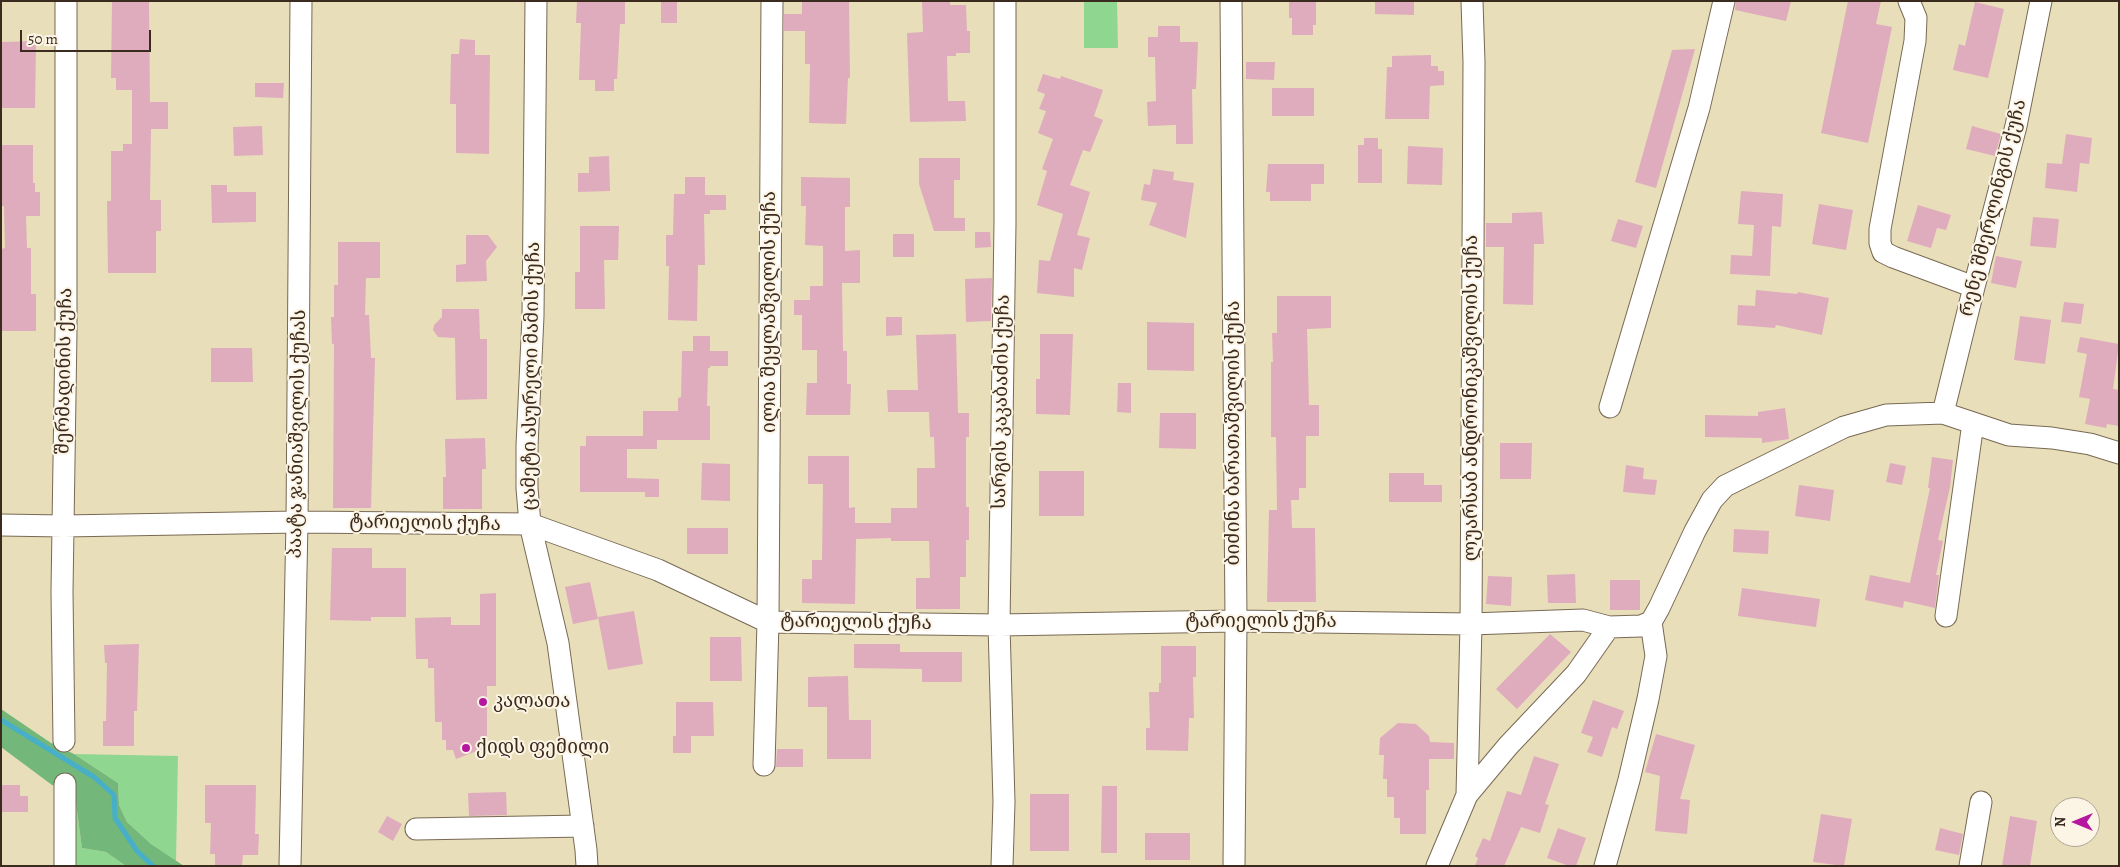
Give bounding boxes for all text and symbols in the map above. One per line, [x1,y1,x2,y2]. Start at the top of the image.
scale bar [22,20,154,52]
text: 50 m [28,29,58,49]
street label: რენე შმერლინგის ქუჩა [1956,97,2032,319]
street label: ილია შეყლაშვილის ქუჩა [759,191,781,433]
street label: ლუარსაბ ანდრონიკაშვილის ქუჩა [1461,235,1483,561]
street label: ცამეტი ასურელი მამის ქუჩა [518,241,546,511]
street label: შერმადინის ქუჩა [52,288,78,454]
street label: სარგის კაკაბაძის ქუჩა [989,294,1015,510]
street label: ბიძინა ბარათაშვილის ქუჩა [1223,301,1245,565]
street label: პაატა ჯანიაშვილის ქუჩას [284,309,312,559]
street label: ტარიელის ქუჩა [349,511,501,537]
street label: ტარიელის ქუჩა [780,610,932,636]
street label: ტარიელის ქუჩა [1185,611,1337,633]
place label: კალათა [493,691,570,713]
marker: კალათა [477,696,489,708]
place label: ქიდს ფემილი [476,737,609,759]
marker: ქიდს ფემილი [460,742,472,754]
north arrow [2050,797,2100,847]
text: N [2051,817,2070,827]

